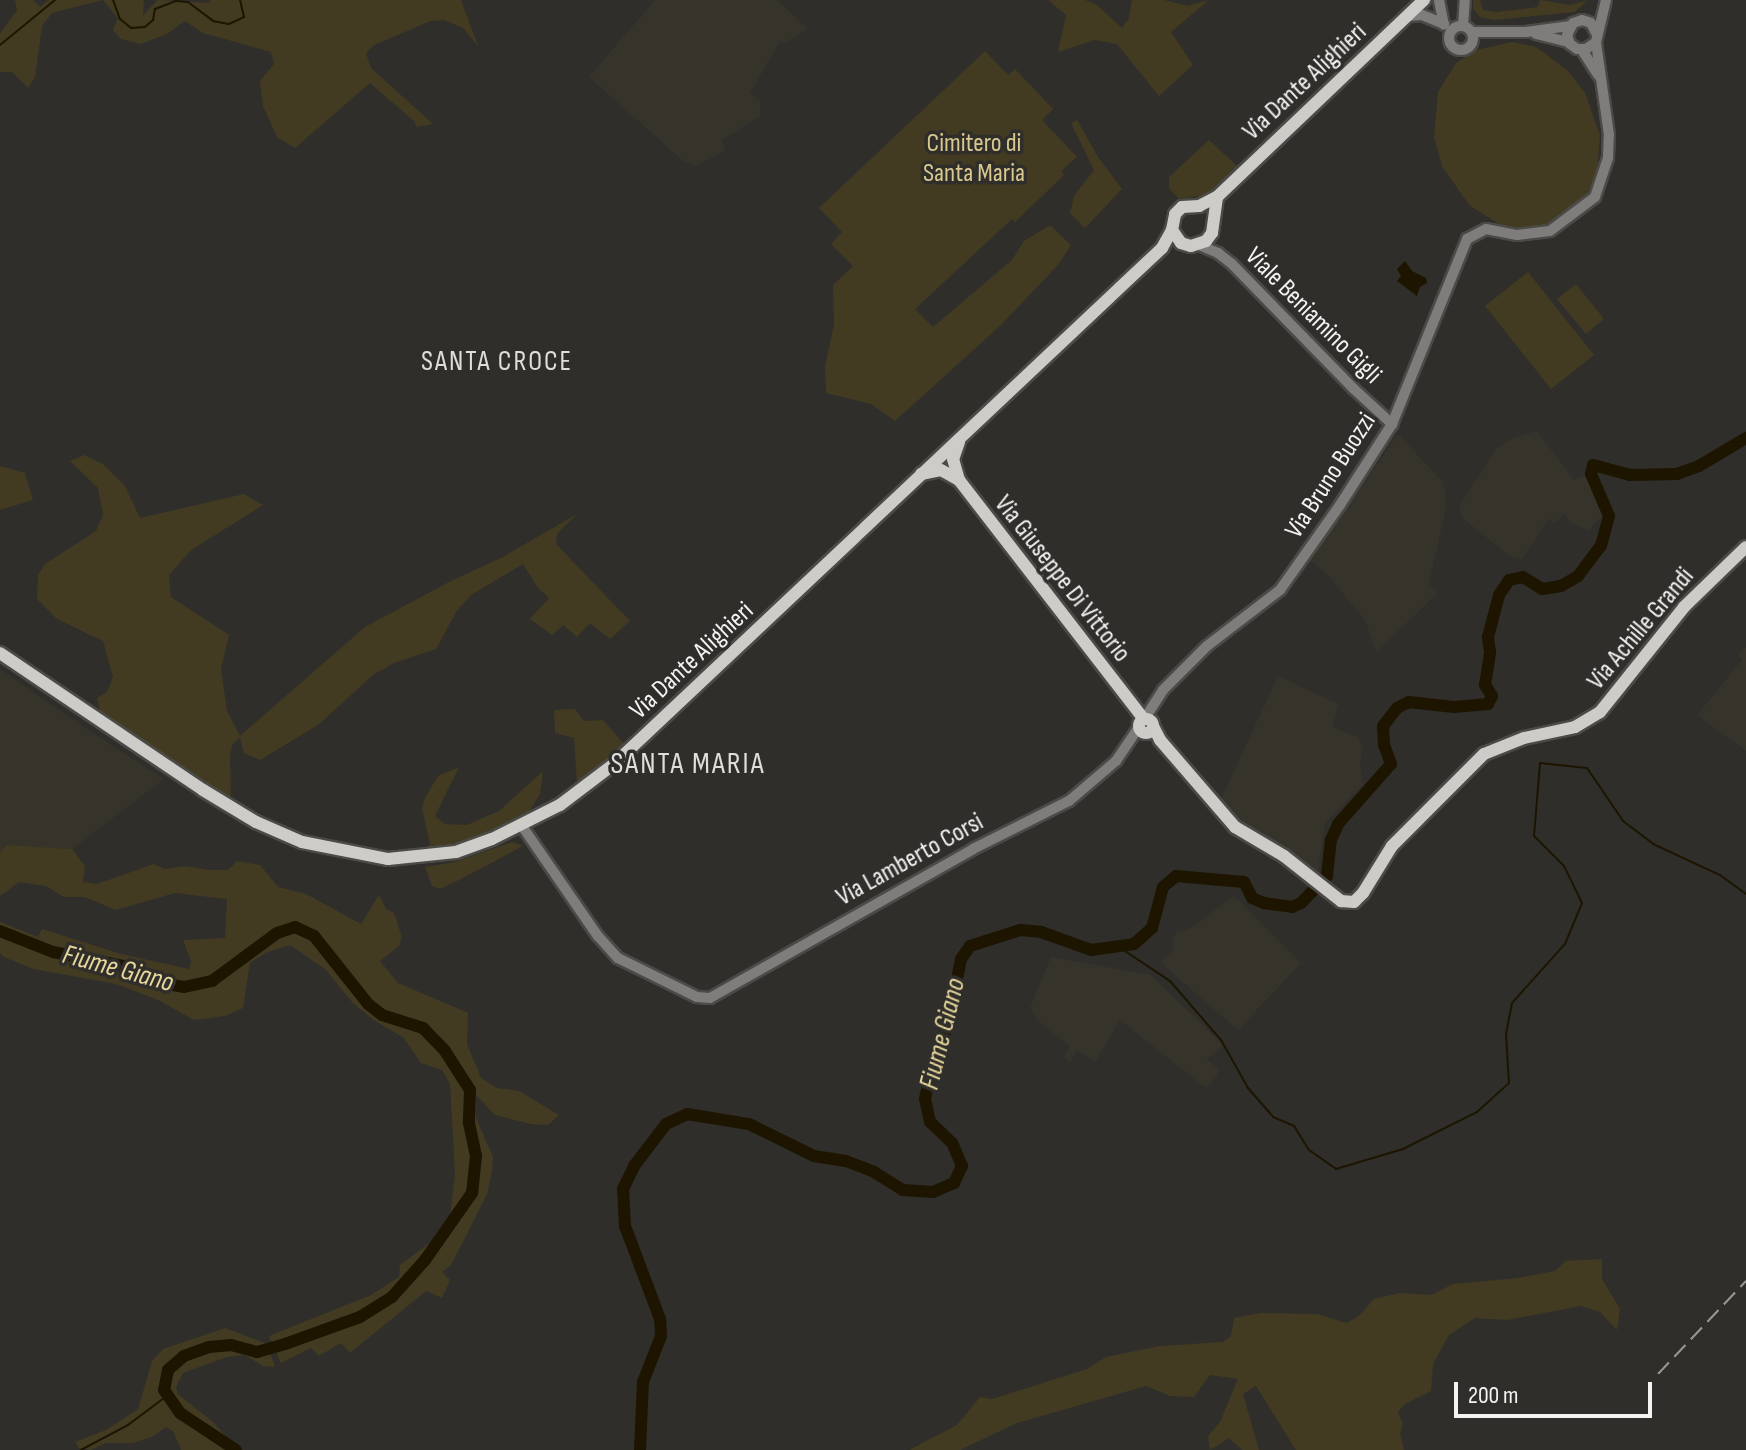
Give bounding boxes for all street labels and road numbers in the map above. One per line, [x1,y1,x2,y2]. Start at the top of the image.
street label: Via Dante Alighieri [1237,17,1373,147]
street label: Viale Beniamino Gigli [1238,241,1388,391]
street label: Via Bruno Buozzi [1279,407,1383,545]
street label: Via Giuseppe Di Vittorio [987,489,1137,669]
street label: Via Achille Grandi [1581,562,1701,696]
street label: Via Dante Alighieri [624,596,760,726]
street label: Via Lamberto Corsi [831,807,989,913]

